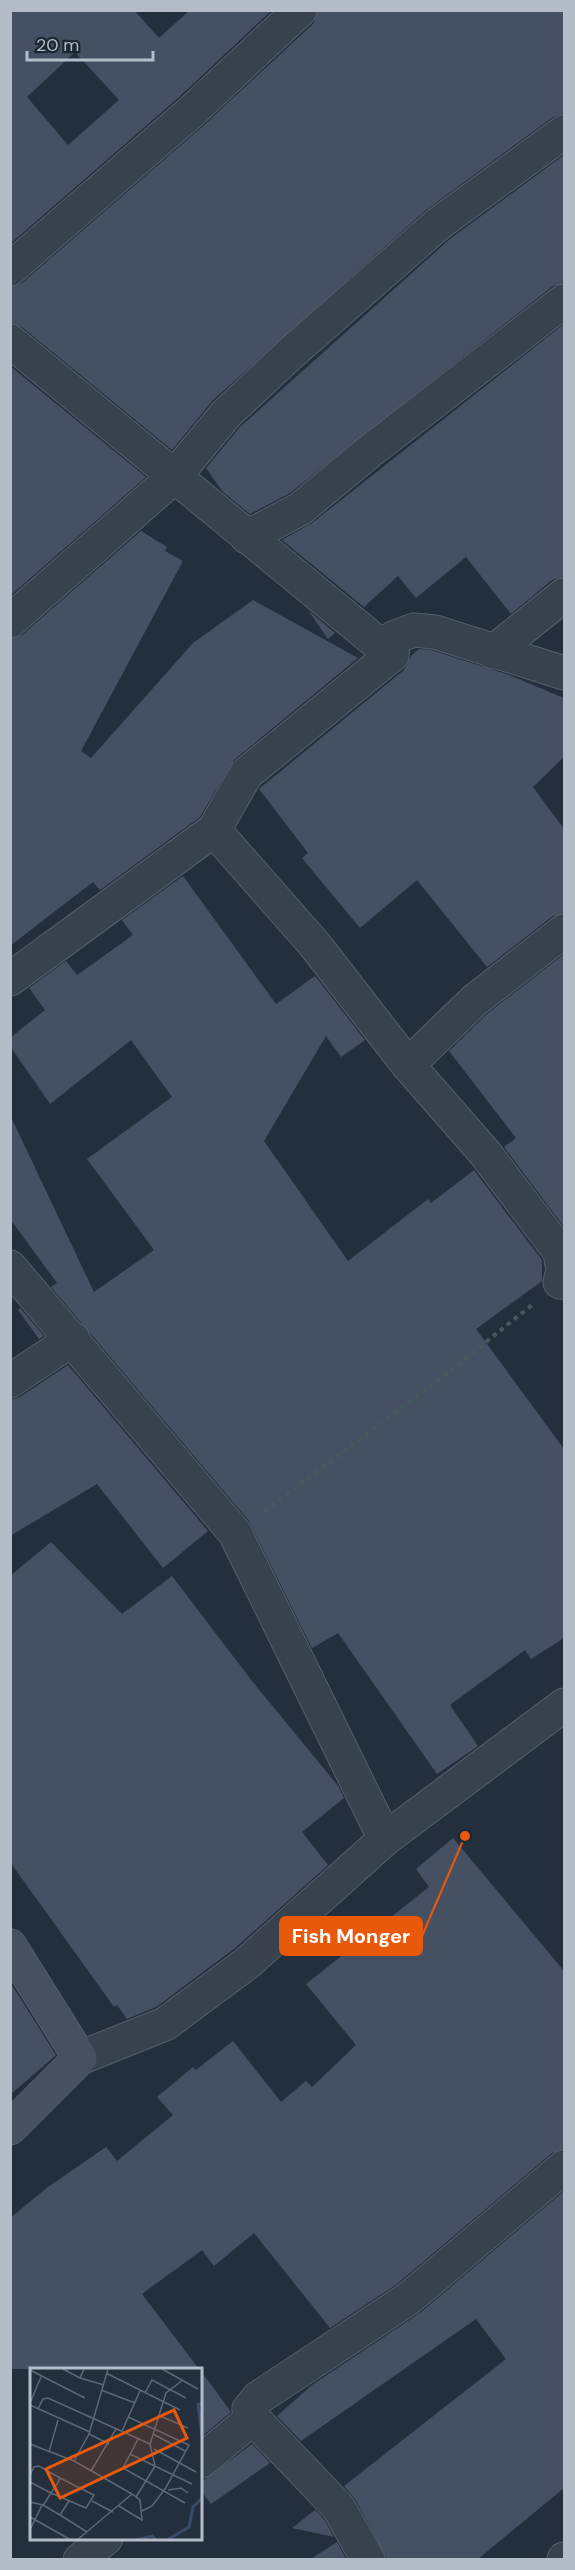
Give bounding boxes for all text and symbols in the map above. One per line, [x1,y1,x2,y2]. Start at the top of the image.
scale bar [27,24,153,62]
text: 20 m [36,33,79,57]
callout: Fish Monger [280,1917,422,1955]
text: Fish Monger [292,1923,410,1949]
inset map [30,2368,202,2540]

